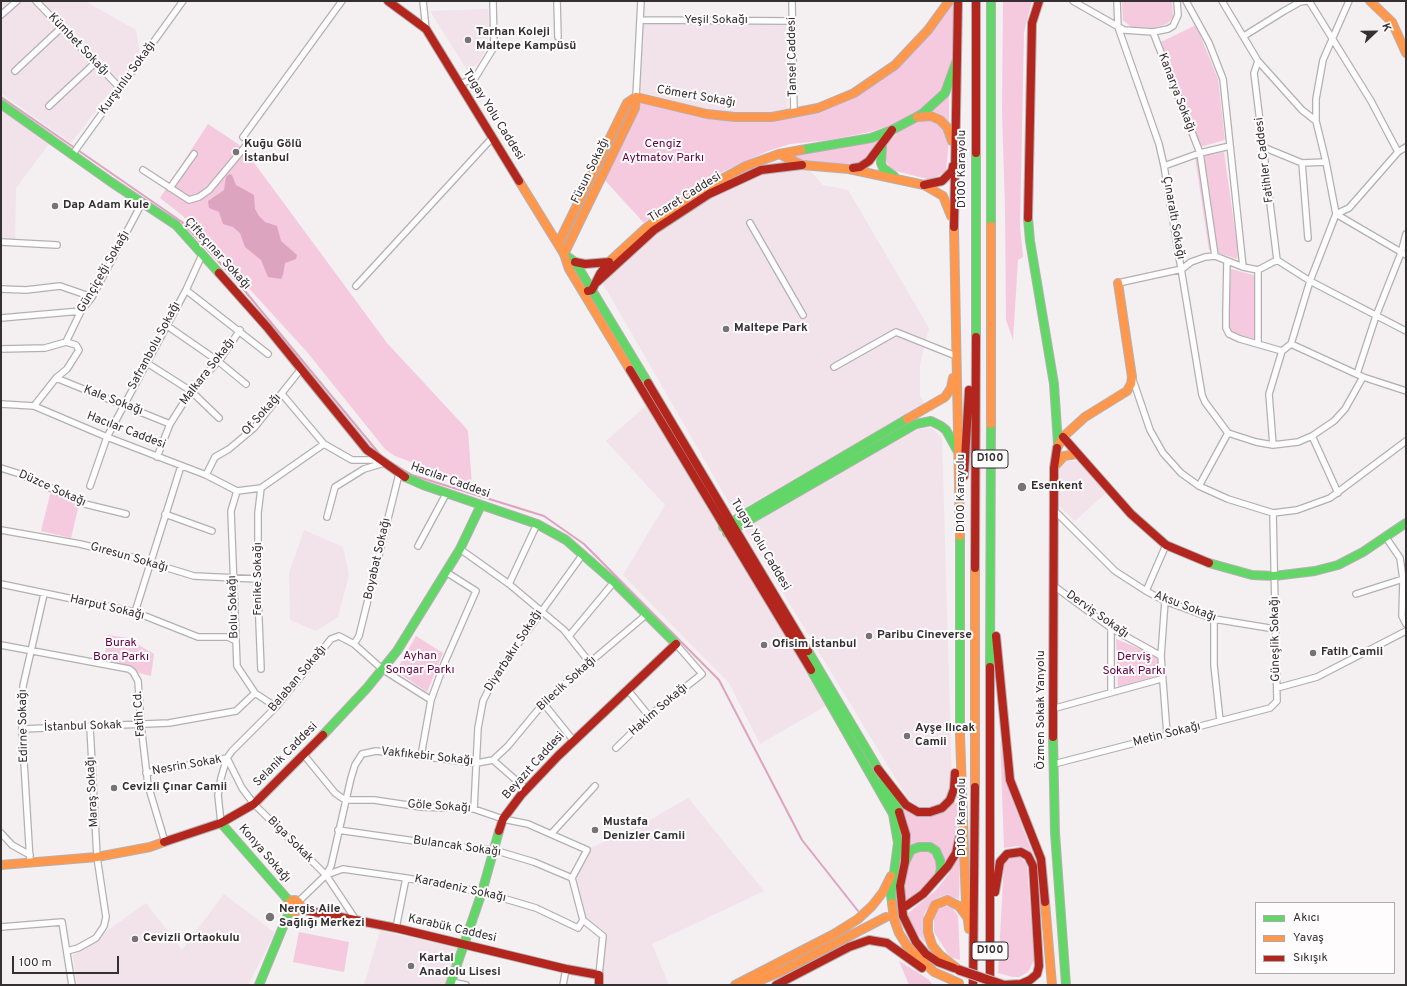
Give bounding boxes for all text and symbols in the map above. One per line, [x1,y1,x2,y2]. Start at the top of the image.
street label: Kümbet Sokağı [45,11,111,79]
north arrow [1355,12,1395,52]
street label: Yeşil Sokağı [684,14,748,28]
street label: Tansel Caddesi [785,17,801,97]
text: K [1378,21,1394,34]
place label: Tarhan Koleji Maltepe Kampüsü [476,26,576,54]
marker: Tarhan Koleji Maltepe Kampüsü [463,35,473,45]
street label: Kurşunlu Sokağı [97,39,159,117]
street label: Kanarya Sokağı [1154,51,1198,135]
street label: Tugay Yolu Caddesi [459,67,527,163]
street label: Cömert Sokağı [656,83,736,111]
street label: Fatihler Caddesi [1253,116,1277,204]
street label: D100 Karayolu [956,130,970,208]
street label: Füsun Sokağı [569,136,613,206]
place label: Kuğu Gölü İstanbul [244,138,302,166]
park label: Cengiz Aytmatov Parkı [622,138,704,166]
marker: Kuğu Gölü İstanbul [231,147,241,157]
street label: Ticaret Caddesi [646,170,724,226]
street label: Çınaraltı Sokağı [1159,175,1187,261]
place label: Dap Adam Kule [63,199,149,213]
marker: Dap Adam Kule [50,201,60,211]
street label: Çifteçınar Sokağı [181,215,253,293]
street label: Günçiçeği Sokağı [75,228,133,316]
street label: Safranbolu Sokağı [126,300,184,392]
place label: Maltepe Park [734,322,808,336]
marker: Maltepe Park [721,324,731,334]
street label: Malkara Sokağı [177,336,239,408]
street label: Kale Sokağı [81,383,145,419]
street label: Of Sokağı [239,391,285,439]
street label: Hacılar Caddesi [84,409,168,453]
road number: D100 [972,450,1008,468]
street label: D100 Karayolu [955,454,969,532]
street label: Hacılar Caddesi [408,460,492,502]
street label: Düzce Sokağı [16,468,88,510]
place label: Esenkent [1031,480,1083,494]
marker: Esenkent [1016,481,1028,493]
street label: Tugay Yolu Caddesi [727,497,793,593]
street label: Boyabat Sokağı [362,517,394,601]
street label: Gıresun Sokağı [89,540,169,576]
street label: Fenike Sokağı [252,542,266,616]
street label: Bolu Sokağı [226,575,242,639]
street label: Derviş Sokağı [1063,588,1131,642]
street label: Aksu Sokağı [1152,589,1218,625]
street label: Harput Sokağı [68,592,146,624]
street label: Güneşlik Sokağı [1268,596,1284,682]
street label: Diyarbakır Sokağı [482,607,546,695]
place label: Paribu Cineverse [877,629,972,643]
marker: Paribu Cineverse [864,631,874,641]
park label: Burak Bora Parkı [93,637,149,665]
place label: Ofisim İstanbul [772,638,857,652]
marker: Ofisim İstanbul [759,640,769,650]
street label: Balaban Sokağı [266,643,330,715]
place label: Fatih Camii [1321,646,1383,660]
marker: Fatih Camii [1308,648,1318,658]
park label: Ayhan Songar Parkı [385,650,455,678]
street label: Özmen Sokak Yanyolu [1035,650,1049,770]
park label: Derviş Sokak Parkı [1102,651,1166,679]
street label: Bilecik Sokağı [534,654,600,714]
street label: Hakim Sokağı [627,681,691,739]
street label: Edirne Sokağı [16,689,32,763]
street label: Fatih Cd. [131,691,149,737]
street label: İstanbul Sokak [44,718,122,736]
street label: Selanik Caddesi [251,720,321,790]
street label: Metin Sokağı [1132,720,1202,750]
place label: Ayşe Ilıcak Camii [915,722,975,750]
street label: Beyazıt Caddesi [500,729,568,803]
marker: Ayşe Ilıcak Camii [902,731,912,741]
street label: Vakfıkebir Sokağı [380,745,474,769]
street label: Nesrin Sokak [151,753,223,779]
street label: Maraş Sokağı [84,756,102,828]
street label: D100 Karayolu [956,778,970,856]
place label: Cevizli Çınar Camii [122,781,227,795]
marker: Cevizli Çınar Camii [109,783,119,793]
street label: Göle Sokağı [407,798,471,816]
street label: Biga Sokak [264,814,316,866]
place label: Mustafa Denizler Camii [603,816,685,844]
street label: Konya Sokağı [235,822,293,886]
marker: Mustafa Denizler Camii [590,825,600,835]
street label: Bulancak Sokağı [412,834,502,860]
street label: Karadeniz Sokağı [413,872,507,906]
legend [1255,902,1395,974]
place label: Nergis Aile Sağlığı Merkezi [279,903,365,931]
text: Akıcı [1293,910,1320,926]
marker: Nergis Aile Sağlığı Merkezi [264,911,276,923]
street label: Karabük Caddesi [406,912,498,946]
text: Yavaş [1293,930,1324,946]
place label: Cevizli Ortaokulu [143,932,240,946]
marker: Cevizli Ortaokulu [130,934,140,944]
road number: D100 [972,942,1008,960]
scale bar [14,948,121,974]
text: Sıkışık [1293,950,1328,966]
place label: Kartal Anadolu Lisesi [419,952,501,980]
text: 100 m [19,955,52,971]
marker: Kartal Anadolu Lisesi [406,961,416,971]

